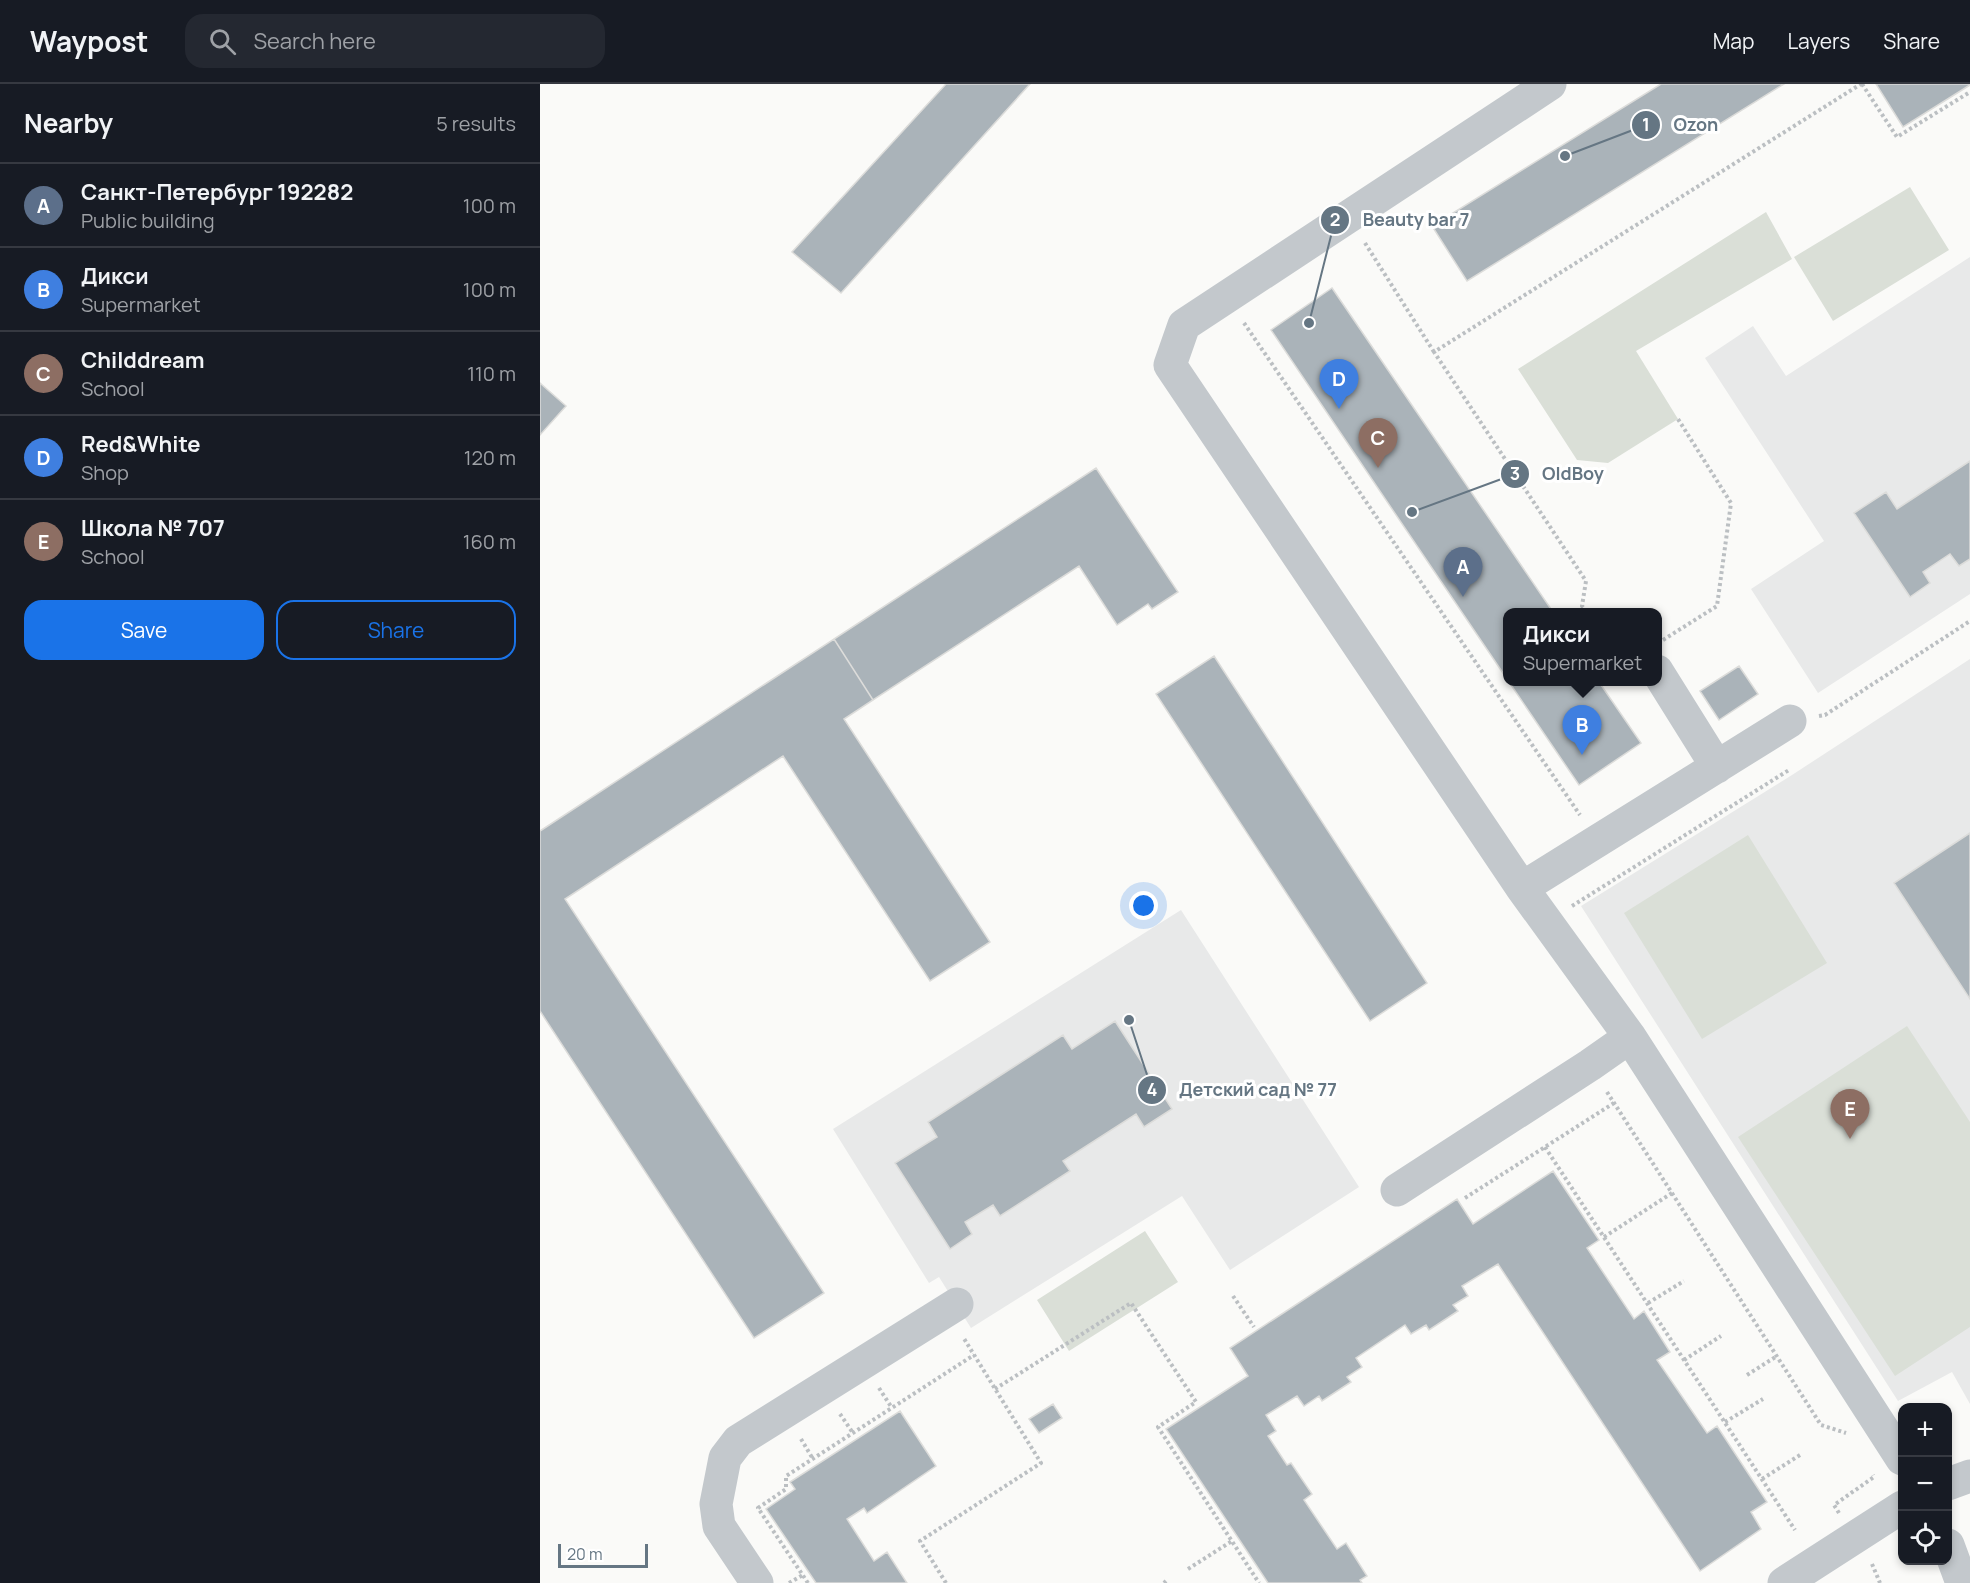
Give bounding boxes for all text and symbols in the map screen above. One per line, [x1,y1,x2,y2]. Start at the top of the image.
search box [185,14,605,68]
text: Waypost [30,22,149,60]
icon: search [206,25,239,58]
text: Search here [254,26,376,56]
text: Map [1713,27,1754,55]
text: Layers [1787,27,1850,55]
text: Share [1883,27,1940,55]
text: Nearby [24,105,113,141]
callout: Ozon [1631,107,1730,143]
text: 5 results [436,110,516,137]
text: 1 [1642,112,1650,136]
text: Ozon [1674,112,1718,136]
text: Санкт-Петербург 192282 [81,177,353,207]
text: A [37,192,50,219]
text: 100 m [463,192,516,219]
callout: Beauty bar 7 [1320,202,1481,238]
text: Public building [81,207,215,234]
text: 2 [1330,207,1340,231]
text: Beauty bar 7 [1363,207,1469,231]
text: Дикси [81,261,149,291]
text: B [37,276,50,303]
text: 100 m [463,276,516,303]
text: Supermarket [81,291,201,318]
text: Childdream [81,345,205,375]
text: C [36,360,51,387]
text: 110 m [467,360,516,387]
pin: D [1320,360,1358,409]
text: School [81,375,145,402]
pin: C [1358,418,1398,468]
text: Red&White [81,429,201,459]
text: D [36,444,51,471]
text: 120 m [464,444,516,471]
callout: OldBoy [1500,456,1616,492]
text: Shop [81,459,129,486]
text: 3 [1510,461,1520,485]
text: OldBoy [1542,461,1604,485]
text: Школа № 707 [81,513,225,543]
text: E [38,528,49,555]
text: 160 m [463,528,516,555]
text: School [81,543,145,570]
pin: A [1444,548,1482,597]
button: Save [24,600,264,660]
button: Share [276,600,516,660]
popup [1503,608,1662,686]
text: Дикси [1523,619,1590,649]
text: Supermarket [1523,649,1642,676]
pin: B [1562,706,1602,755]
your location [1129,891,1158,920]
callout: Детский сад № 77 [1137,1072,1349,1108]
text: 4 [1147,1077,1158,1101]
text: Детский сад № 77 [1179,1077,1337,1101]
pin: E [1830,1090,1870,1139]
map controls [1898,1403,1952,1565]
button: + [1898,1403,1952,1457]
button: − [1898,1457,1952,1511]
button: locate [1898,1511,1952,1565]
scale bar [558,1541,648,1568]
text: 20 m [567,1543,603,1565]

